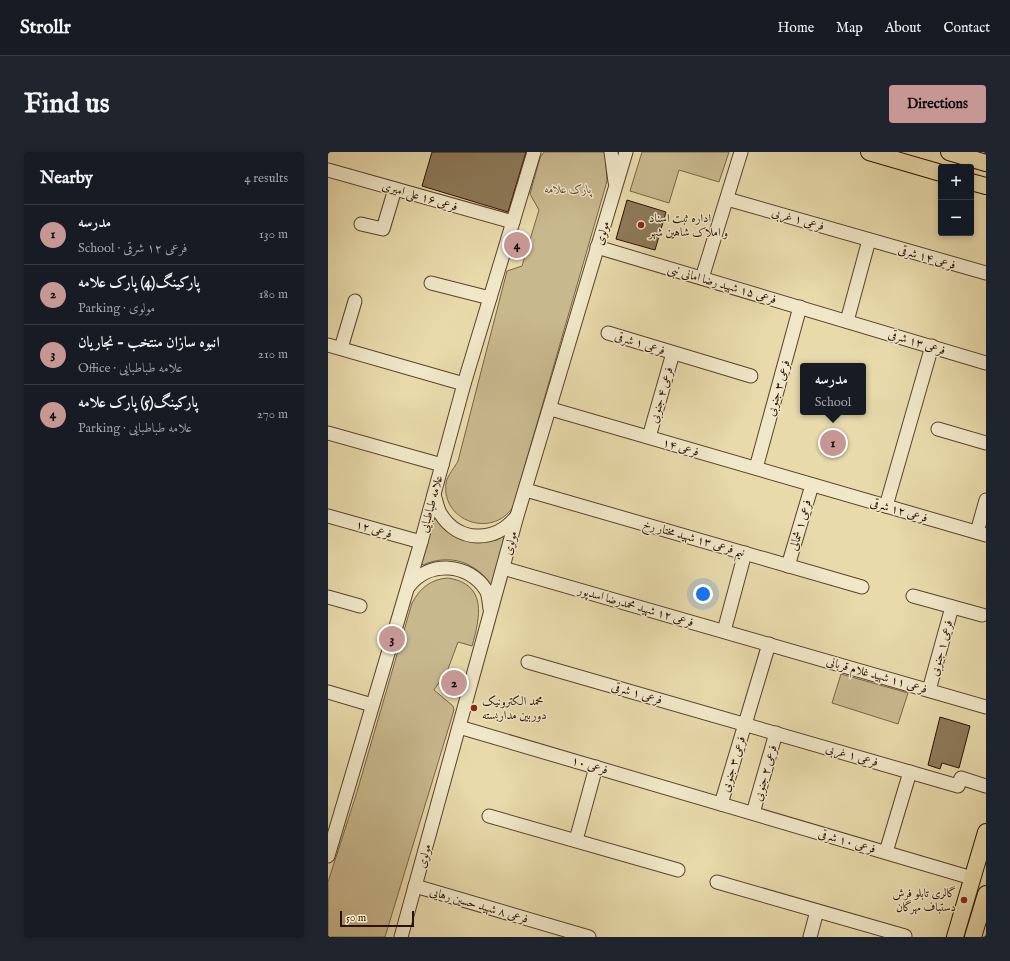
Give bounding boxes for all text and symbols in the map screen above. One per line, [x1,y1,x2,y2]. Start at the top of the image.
text: Strollr [20,16,71,40]
text: Home [778,19,814,37]
text: Map [836,19,863,37]
text: About [885,19,921,37]
text: Contact [943,19,990,37]
button: Directions [889,85,986,123]
text: Find us [24,87,110,122]
map controls [938,164,974,236]
button: + [938,164,974,200]
text: Nearby [40,168,93,189]
text: 4 results [244,170,288,187]
street label: فرعی ۱۶ علی امیری [380,179,459,215]
park label: پارک علامه [544,182,593,198]
button: − [938,200,974,236]
street label: فرعی ۱ غربی [770,205,826,235]
place label: اداره ثبت اسناد و املاک شاهین شهر [647,211,728,240]
text: مدرسه [78,213,111,232]
street label: مولوی [592,219,613,247]
marker: اداره ثبت اسناد و املاک شاهین شهر [636,220,646,230]
text: 1 [51,226,55,243]
text: 130 m [259,226,288,243]
pin: 4 [504,230,530,260]
text: School · فرعی ۱۲ شرقی [78,240,187,257]
street label: فرعی ۱۴ شرقی [896,242,957,273]
street label: فرعی ۱۵ شهید رضا امانی نبی [665,262,778,308]
text: پارکینگ(4) پارک علامه [78,273,200,292]
text: 2 [50,286,56,303]
text: 180 m [259,286,288,303]
text: Parking · مولوی [78,300,155,317]
street label: فرعی ۱۳ شرقی [886,327,947,358]
street label: فرعی ۱ شرقی [613,329,667,358]
text: انبوه سازان منتخب - نجاریان [78,333,220,352]
text: 3 [51,346,55,363]
text: 210 m [258,346,288,363]
street label: فرعی ۳ جنوبی [763,358,795,418]
text: Office · علامه طباطبایی [78,360,183,377]
popup [800,363,866,415]
street label: فرعی ۴ جنوبی [646,365,678,425]
text: مدرسه [815,370,848,389]
text: پارکینگ(5) پارک علامه [78,393,198,412]
text: School [815,394,851,411]
text: 4 [50,406,56,423]
text: 270 m [257,406,288,423]
text: Parking · علامه طباطبایی [78,420,192,437]
pin: 1 [820,428,846,458]
street label: فرعی ۱۴ [661,435,701,460]
street label: علامه طباطبایی [417,474,446,534]
street label: فرعی ۱۲ شرقی [868,495,929,526]
street label: فرعی ۱ شمالی [786,498,815,552]
street label: فرعی ۱۲ [354,517,394,542]
street label: نیم فرعی ۱۳ شهید مختار رخ [640,517,747,564]
street label: مولوی [500,529,521,557]
street label: فرعی ۱۲ شهید محمدرضا اسدپور [575,582,696,631]
your location [693,584,713,604]
street label: فرعی ۱ جنوبی [927,618,957,678]
pin: 3 [379,624,405,654]
street label: فرعی ۱۱ شهید غلام قربانی [824,654,929,700]
pin: 2 [441,668,467,698]
street label: فرعی ۱ شرقی [610,679,664,708]
place label: محمد الکترونیک دوربین مداربسته [482,694,547,723]
marker: محمد الکترونیک دوربین مداربسته [469,703,479,713]
street label: فرعی ۳ جنوبی [718,734,750,794]
street label: فرعی ۱ غربی [824,741,880,771]
street label: فرعی ۲ جنوبی [750,743,782,803]
street label: فرعی ۱۰ [570,753,610,778]
street label: فرعی ۱۰ شرقی [816,826,877,857]
street label: مولوی [414,842,435,870]
street label: فرعی ۸ شهید حسین رهایی [428,884,530,927]
place label: گالری تابلو فرش دستباف مهرگان [892,885,956,915]
marker: گالری تابلو فرش دستباف مهرگان [959,895,969,905]
scale bar [340,909,414,928]
text: 50 m [346,911,366,925]

